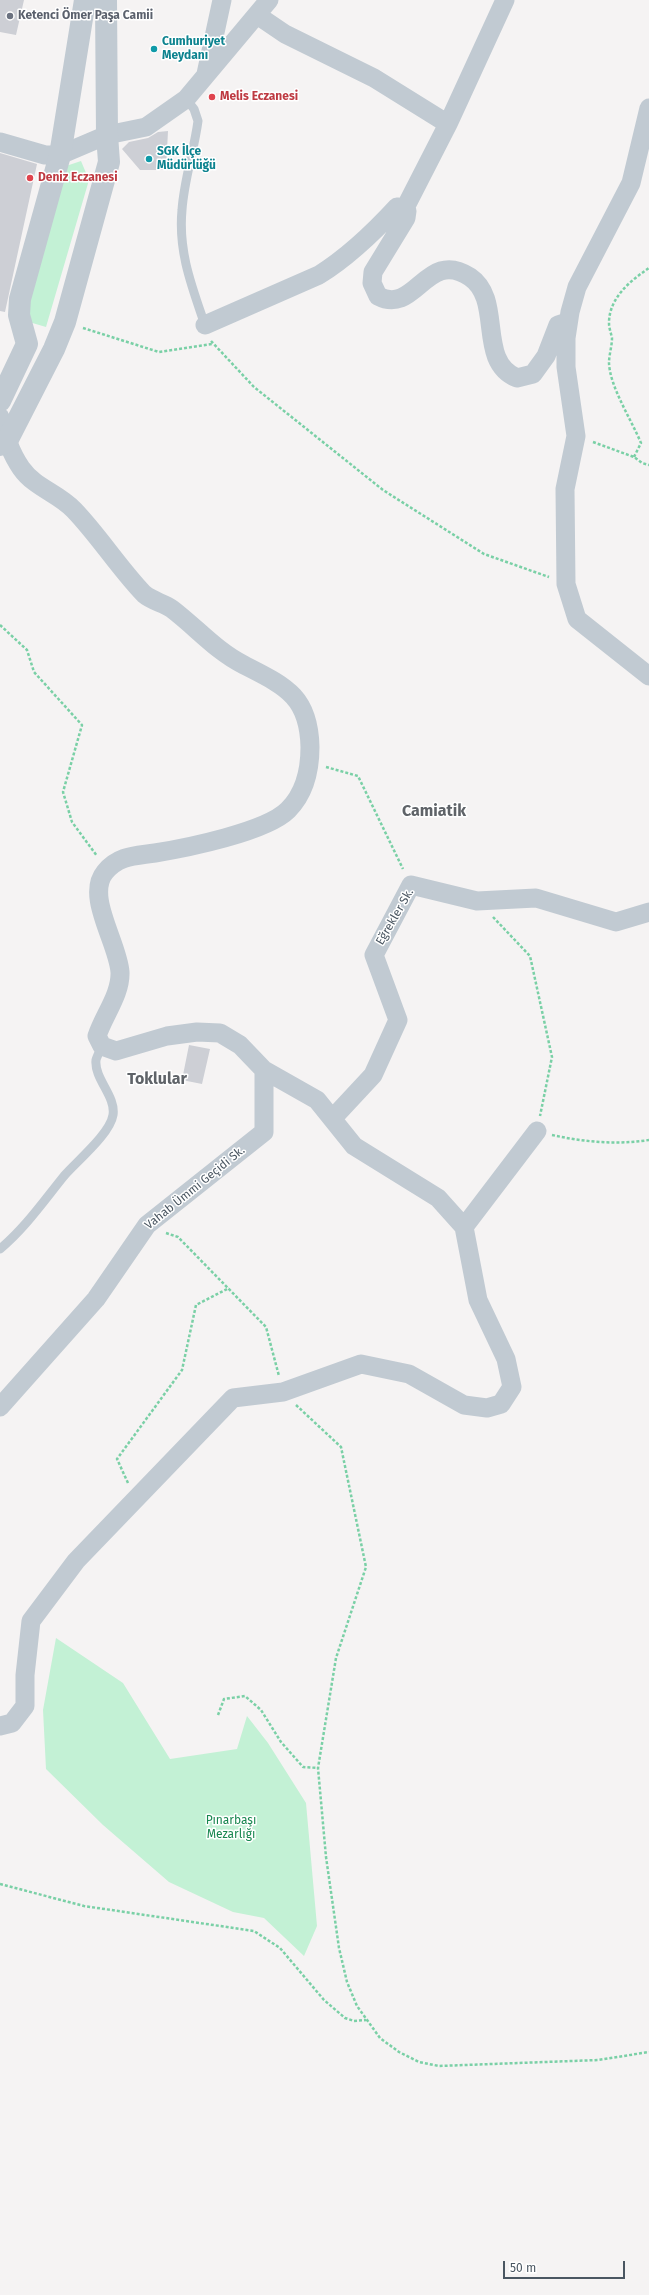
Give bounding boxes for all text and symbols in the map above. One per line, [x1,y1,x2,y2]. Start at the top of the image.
place label: Ketenci Ömer Paşa Camii [18,9,153,23]
marker: Ketenci Ömer Paşa Camii [5,11,15,21]
place label: Cumhuriyet Meydanı [162,35,225,63]
marker: Cumhuriyet Meydanı [149,44,159,54]
place label: Melis Eczanesi [220,90,298,104]
marker: Melis Eczanesi [207,92,217,102]
place label: SGK İlçe Müdürlüğü [157,145,216,173]
marker: SGK İlçe Müdürlüğü [144,154,154,164]
place label: Deniz Eczanesi [38,171,118,185]
marker: Deniz Eczanesi [25,173,35,183]
district label: Camiatik [402,802,466,822]
street label: Eğrekler Sk. [373,886,417,948]
district label: Toklular [127,1070,187,1090]
street label: Vahab Ümmi Geçidi Sk. [142,1143,248,1233]
park label: Pınarbaşı Mezarlığı [206,1814,256,1842]
scale bar [505,2253,627,2279]
text: 50 m [510,2261,536,2275]

